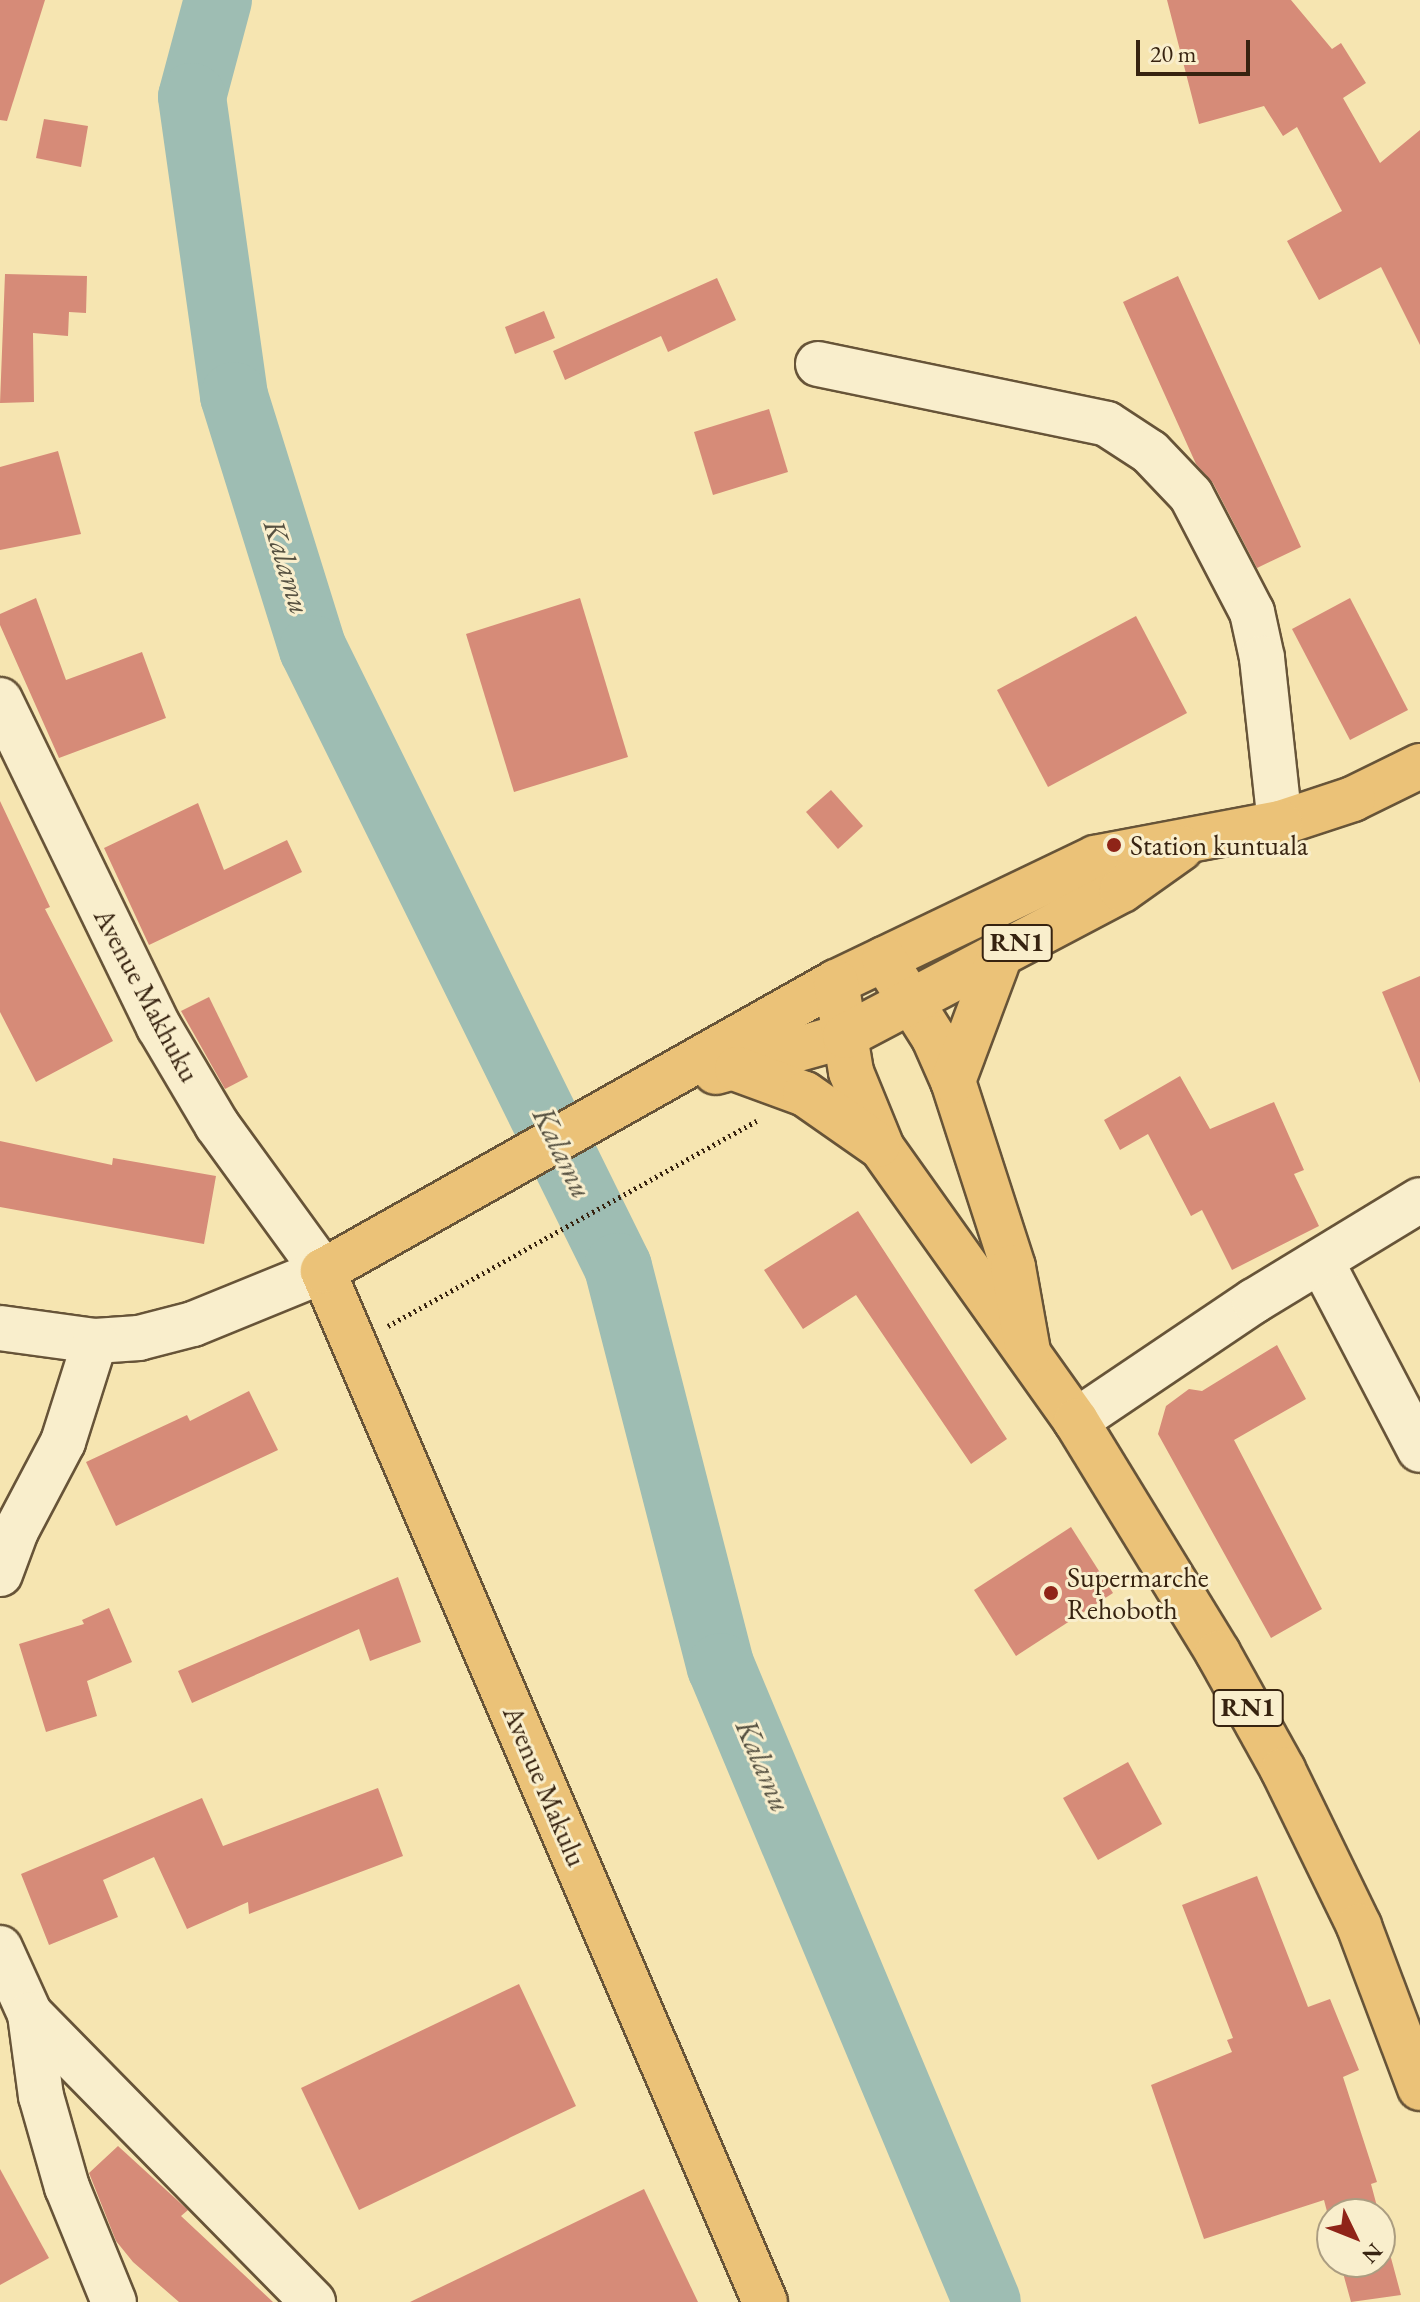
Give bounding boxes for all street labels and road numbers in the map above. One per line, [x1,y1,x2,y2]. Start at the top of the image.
street label: Avenue Makhuku [87,902,207,1088]
road number: RN1 [981,921,1053,965]
road number: RN1 [1212,1686,1284,1730]
street label: Avenue Makulu [496,1701,594,1871]

